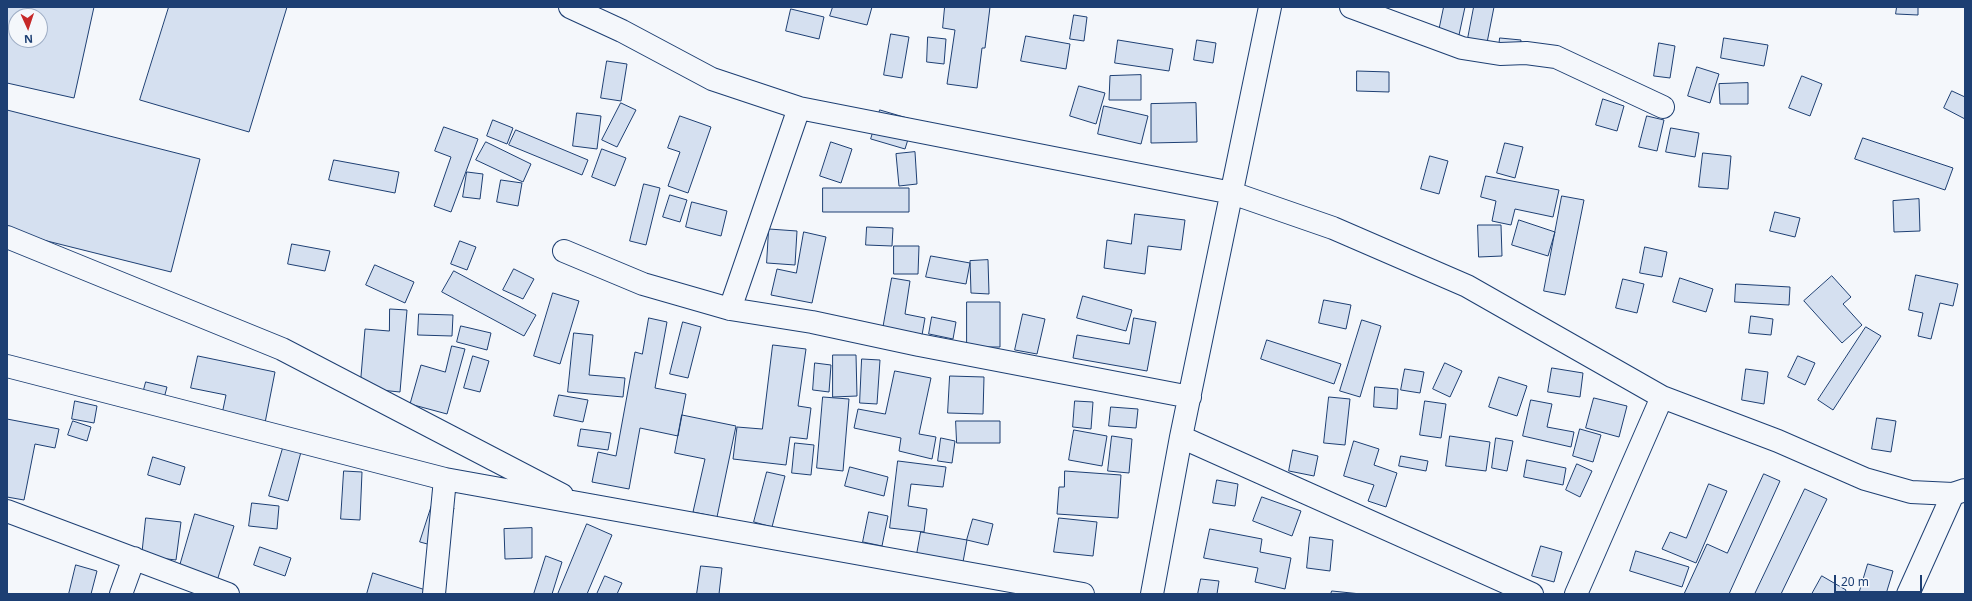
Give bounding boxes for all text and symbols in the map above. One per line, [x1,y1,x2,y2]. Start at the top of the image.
north arrow [8,8,48,48]
text: N [24,32,33,47]
scale bar [1836,567,1924,593]
text: 20 m [1841,573,1869,590]

